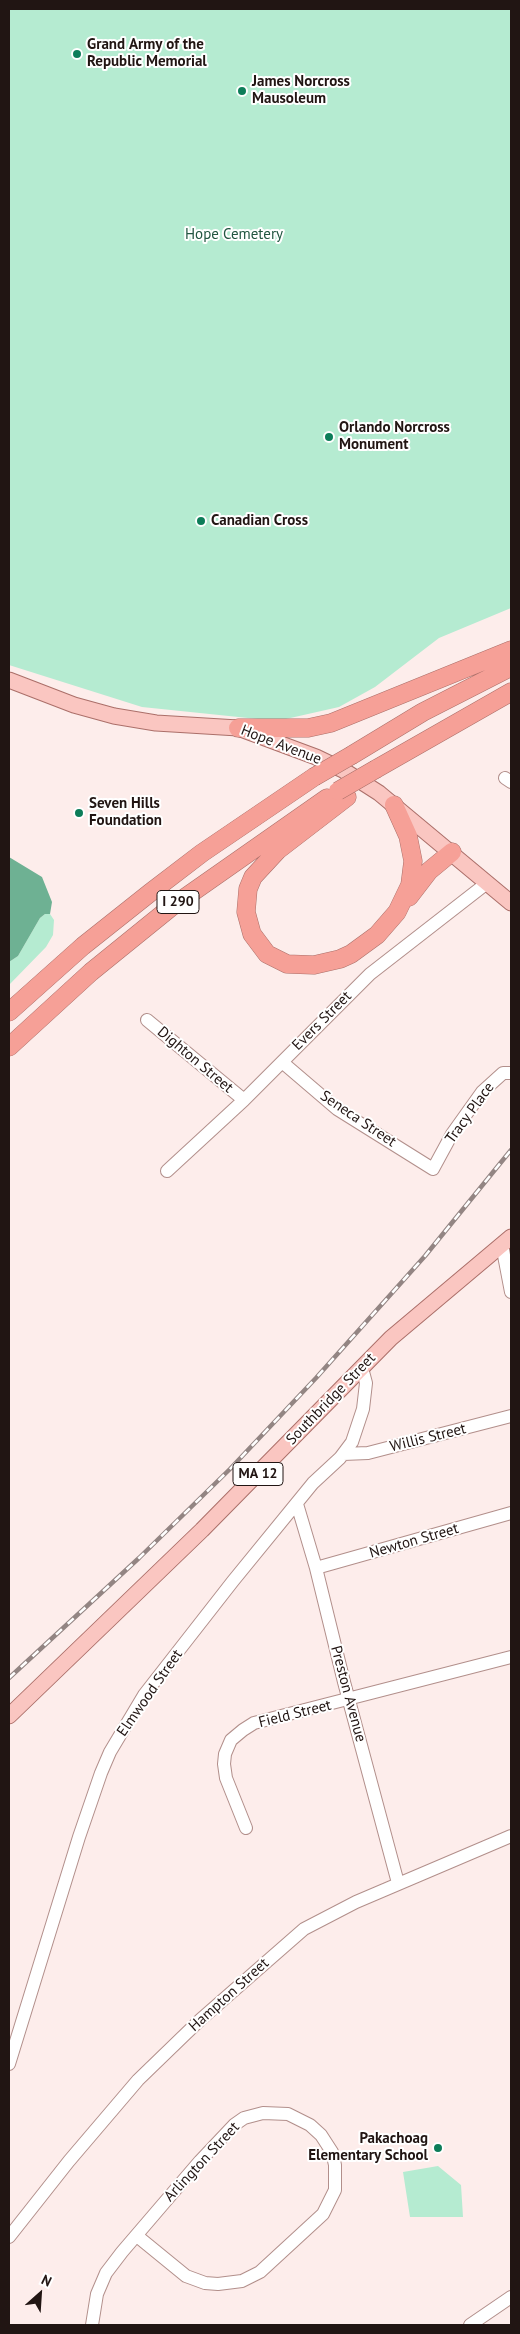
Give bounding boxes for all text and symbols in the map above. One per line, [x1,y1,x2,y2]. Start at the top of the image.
place label: Grand Army of the Republic Memorial [87,36,207,71]
marker: Grand Army of the Republic Memorial [71,48,83,60]
place label: James Norcross Mausoleum [252,73,350,108]
marker: James Norcross Mausoleum [236,85,248,97]
park label: Hope Cemetery [185,226,283,244]
place label: Orlando Norcross Monument [339,419,450,454]
marker: Orlando Norcross Monument [323,431,335,443]
place label: Canadian Cross [211,512,308,530]
marker: Canadian Cross [195,515,207,527]
street label: Hope Avenue [238,721,324,769]
place label: Seven Hills Foundation [89,795,162,830]
marker: Seven Hills Foundation [73,807,85,819]
road number: I 290 [157,890,199,914]
street label: Evers Street [289,988,355,1054]
street label: Dighton Street [153,1023,237,1097]
street label: Tracy Place [442,1079,498,1147]
street label: Seneca Street [317,1087,399,1151]
street label: Southbridge Street [283,1349,379,1449]
street label: Willis Street [388,1420,468,1456]
road number: MA 12 [233,1462,283,1486]
street label: Newton Street [367,1520,461,1562]
street label: Preston Avenue [327,1644,369,1744]
street label: Elmwood Street [113,1646,187,1740]
street label: Field Street [257,1696,333,1732]
street label: Hampton Street [185,1954,273,2036]
street label: Arlington Street [161,2119,243,2205]
place label: Pakachoag Elementary School [308,2130,428,2165]
marker: Pakachoag Elementary School [432,2142,444,2154]
north arrow [15,2269,65,2319]
text: N [38,2270,55,2291]

